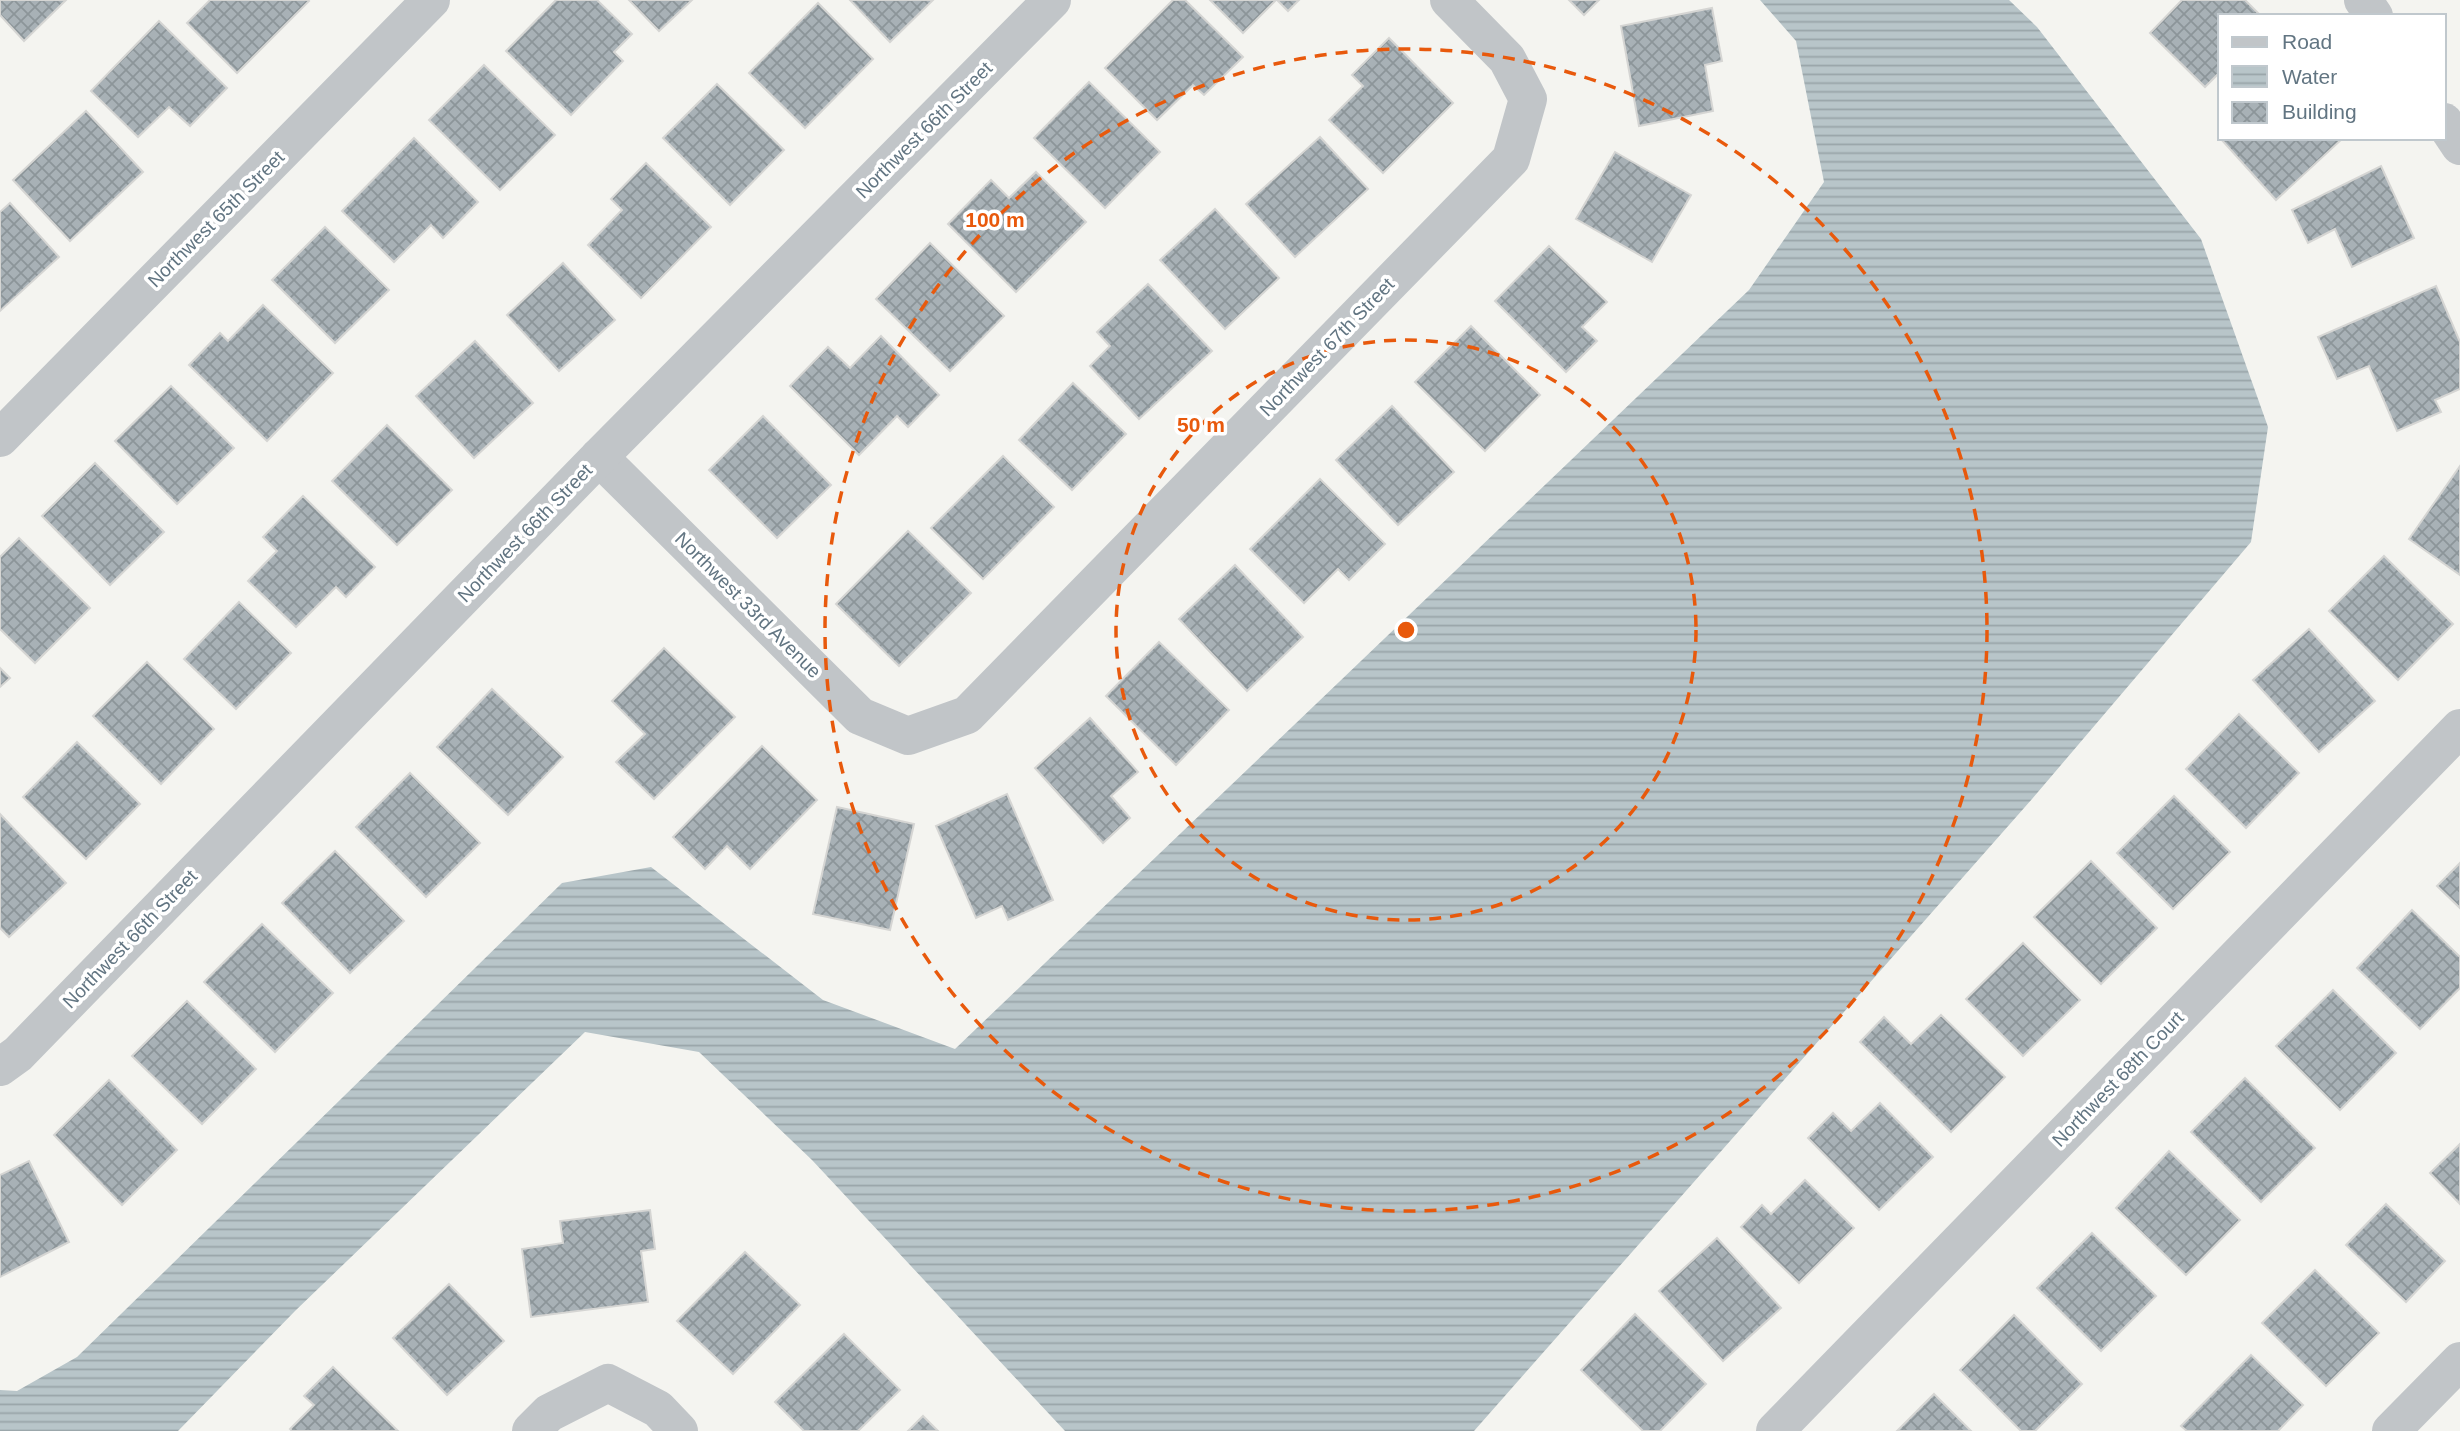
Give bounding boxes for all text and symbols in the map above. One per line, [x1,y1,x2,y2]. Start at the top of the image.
legend [2218,14,2446,140]
text: Road [2282,30,2332,53]
street label: Northwest 66th Street [852,57,997,202]
text: Water [2282,65,2337,88]
text: Building [2282,100,2357,123]
street label: Northwest 65th Street [144,146,289,291]
text: 100 m [965,208,1025,231]
street label: Northwest 67th Street [1256,273,1399,420]
text: 50 m [1177,413,1225,436]
street label: Northwest 66th Street [454,459,597,606]
street label: Northwest 33rd Avenue [671,528,825,682]
centre of rings [1394,618,1418,642]
street label: Northwest 66th Street [59,865,202,1012]
street label: Northwest 68th Court [2048,1007,2188,1151]

